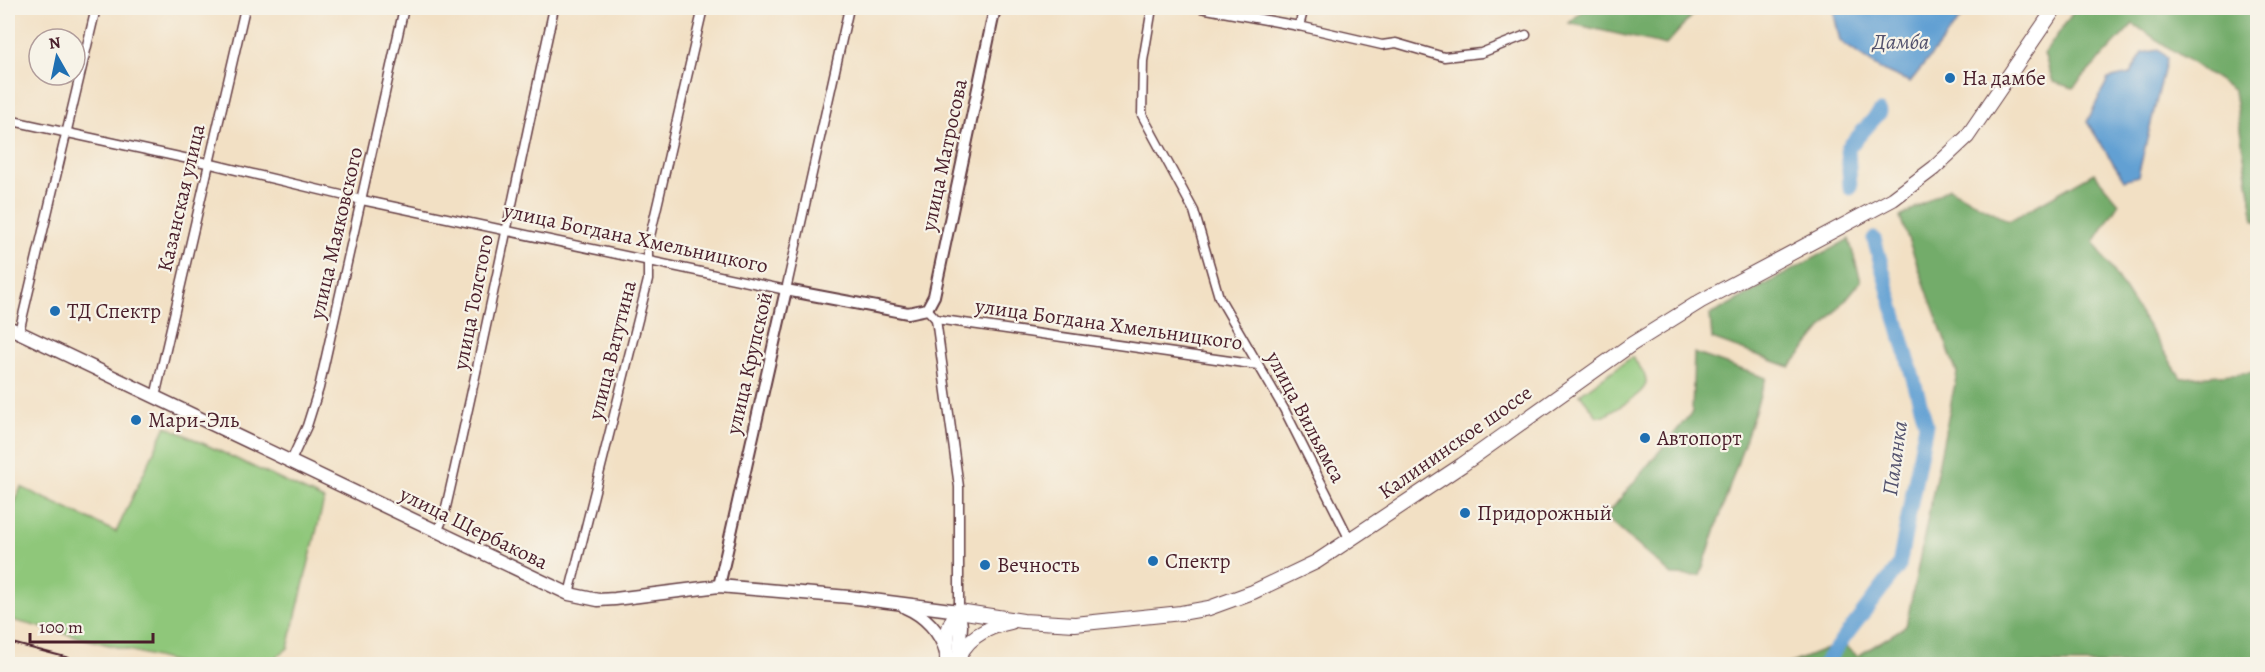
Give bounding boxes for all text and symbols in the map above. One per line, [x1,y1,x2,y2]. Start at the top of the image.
north arrow [27,27,87,87]
water label: Дамба [1871,27,1929,57]
text: N [47,31,63,55]
place label: На дамбе [1962,64,2046,92]
marker: На дамбе [1943,71,1957,85]
street label: улица Матросова [914,76,974,235]
street label: Казанская улица [150,121,212,275]
street label: улица Маяковского [302,144,369,323]
street label: улица Богдана Хмельницкого [500,196,771,280]
street label: улица Толстого [446,232,500,373]
street label: улица Ватутина [581,277,643,423]
street label: улица Крупской [719,289,779,438]
street label: улица Богдана Хмельницкого [973,291,1244,357]
place label: ТД Спектр [67,297,161,325]
marker: ТД Спектр [48,304,62,318]
street label: улица Вильямса [1259,346,1352,488]
street label: Калининское шоссе [1373,379,1537,505]
place label: Мари-Эль [148,406,239,434]
marker: Мари-Эль [129,413,143,427]
water label: Паланка [1875,419,1915,498]
place label: Автопорт [1656,424,1742,452]
marker: Автопорт [1638,431,1652,445]
street label: улица Щербакова [394,480,553,576]
place label: Придорожный [1477,499,1612,527]
marker: Придорожный [1458,506,1472,520]
place label: Спектр [1165,547,1231,575]
place label: Вечность [997,551,1079,579]
marker: Спектр [1146,554,1160,568]
marker: Вечность [978,558,992,572]
scale bar [30,606,153,644]
text: 100 m [39,615,83,639]

